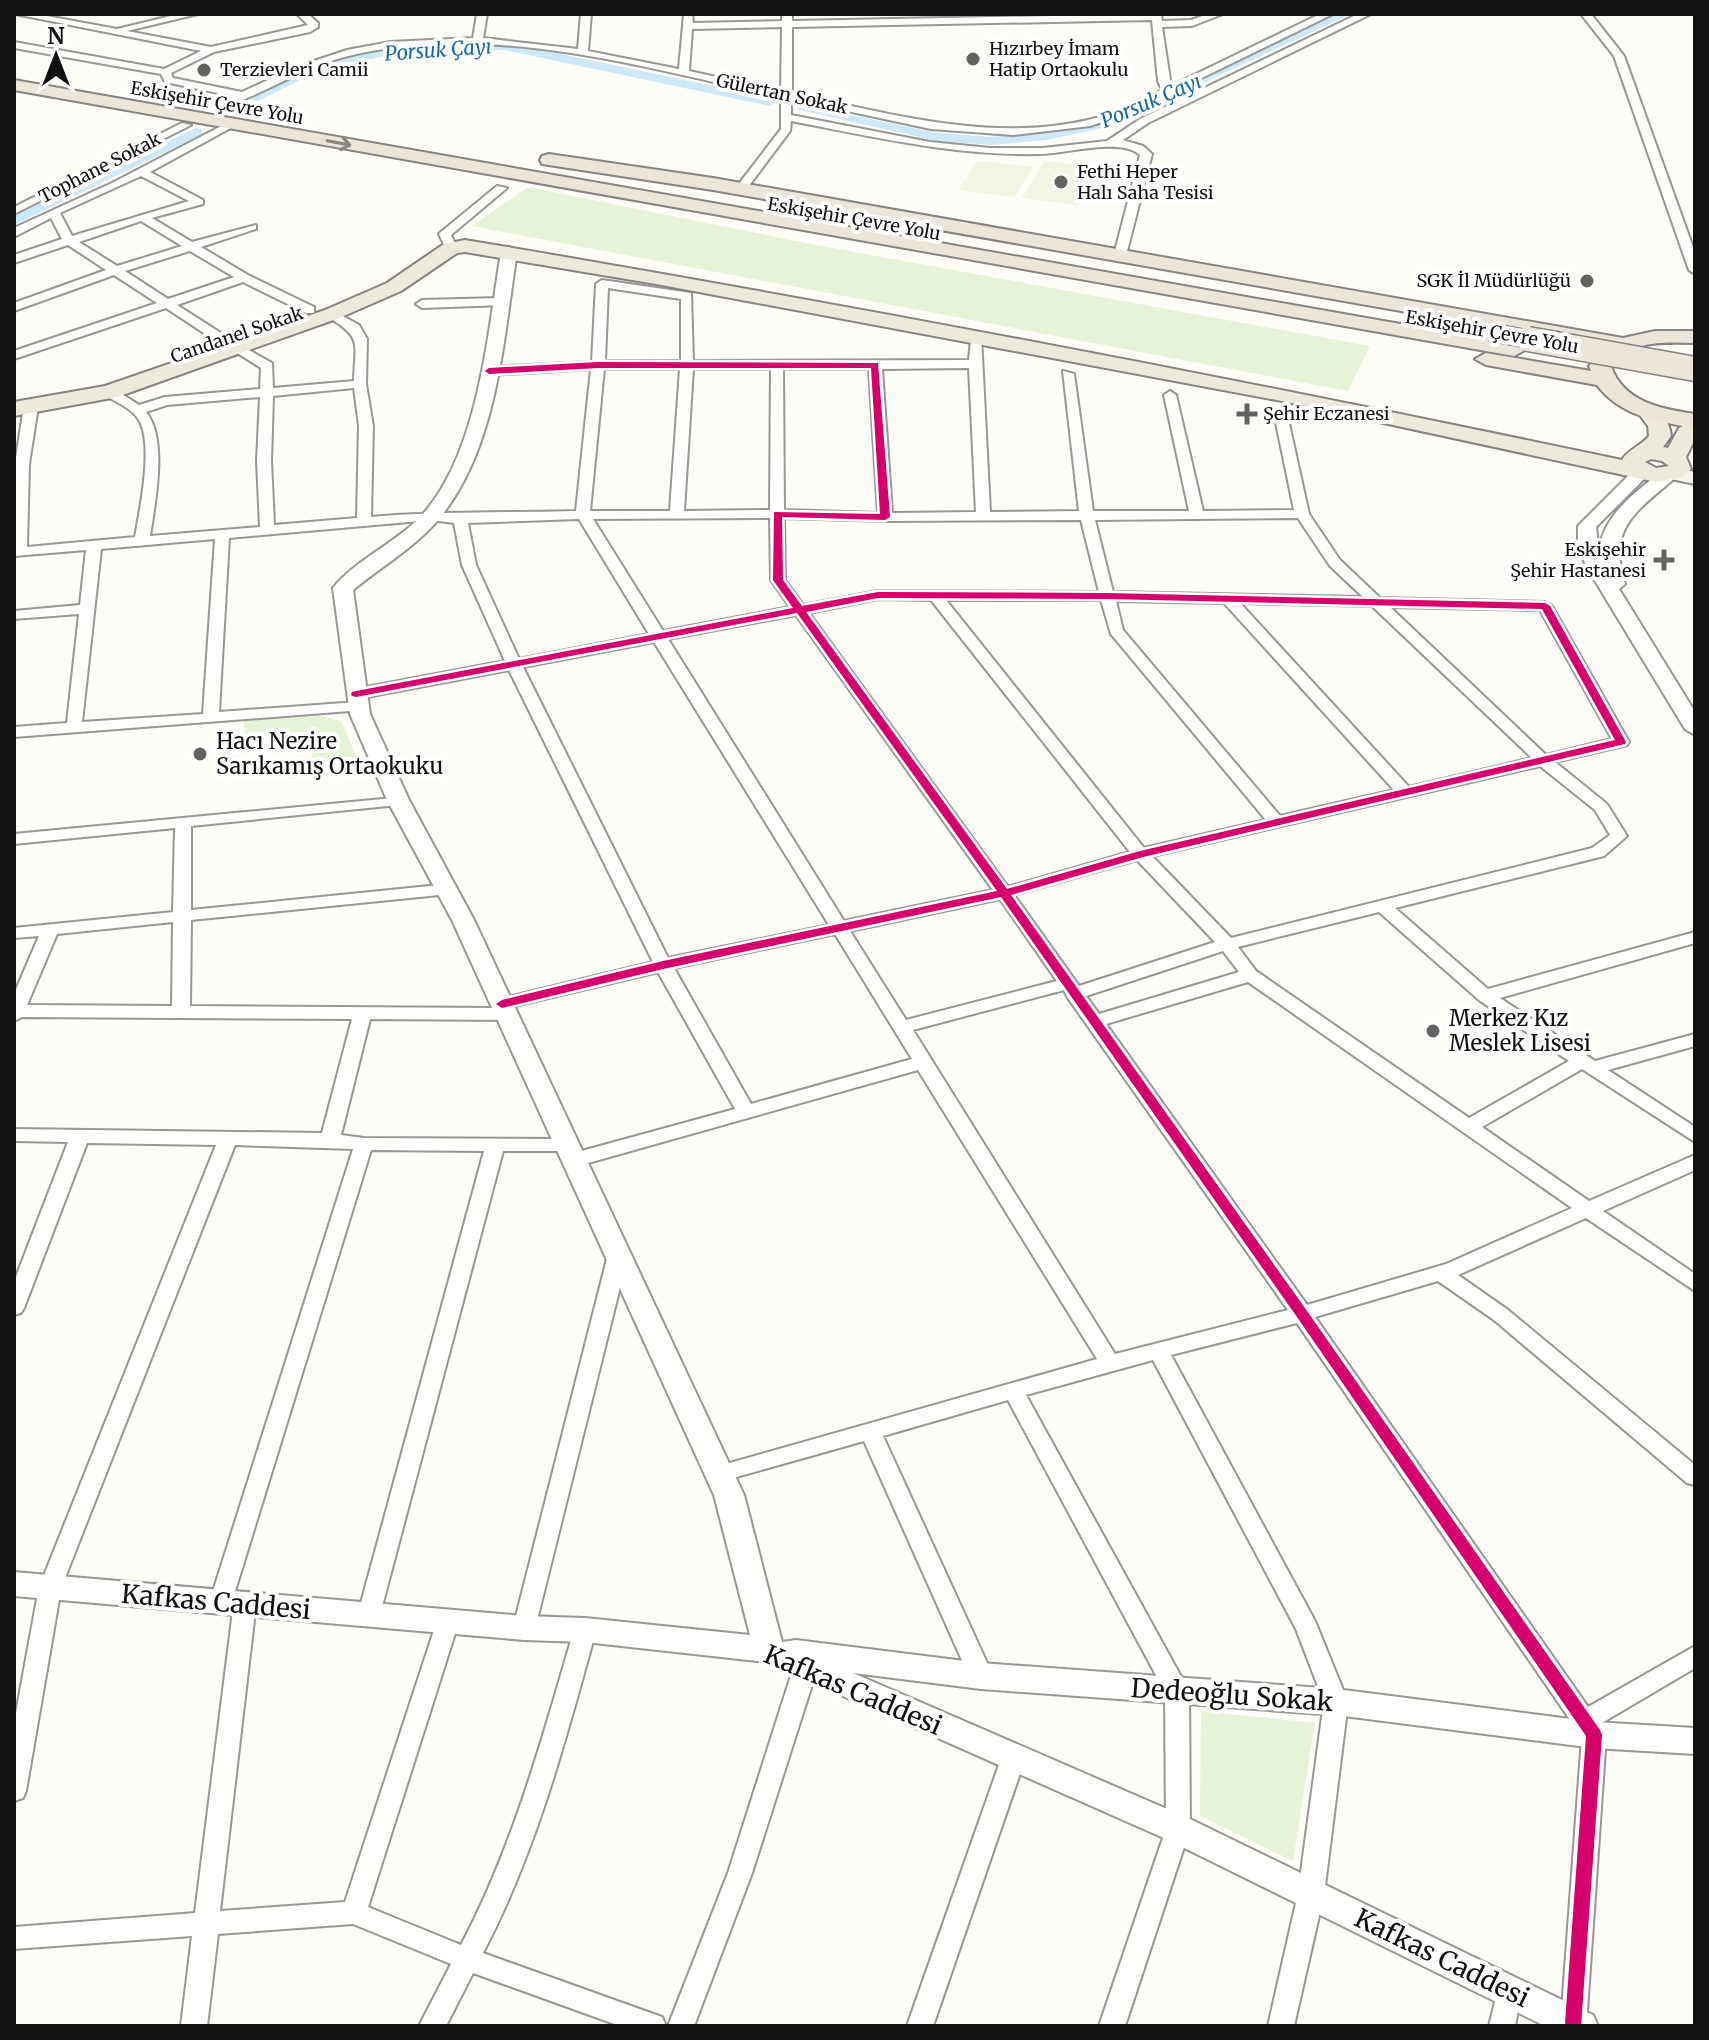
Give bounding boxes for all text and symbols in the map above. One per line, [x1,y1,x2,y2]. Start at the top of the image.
north arrow [16,16,96,96]
text: N [47,22,65,50]
water label: Porsuk Çayı [384,33,492,66]
place label: Hızırbey İmam Hatip Ortaokulu [989,37,1129,81]
marker: Hızırbey İmam Hatip Ortaokulu [964,50,982,68]
place label: Terzievleri Camii [220,58,369,81]
marker: Terzievleri Camii [195,61,213,79]
street label: Gülertan Sokak [714,68,851,119]
water label: Porsuk Çayı [1097,68,1205,133]
street label: Eskişehir Çevre Yolu [129,76,306,129]
street label: Tophane Sokak [35,127,165,208]
one-way arrow [326,136,351,151]
place label: Fethi Heper Halı Saha Tesisi [1077,160,1214,204]
marker: Fethi Heper Halı Saha Tesisi [1052,173,1070,191]
street label: Eskişehir Çevre Yolu [766,192,943,245]
place label: SGK İl Müdürlüğü [1417,269,1571,292]
marker: SGK İl Müdürlüğü [1578,272,1596,290]
street label: Candanel Sokak [167,301,307,368]
street label: Eskişehir Çevre Yolu [1404,305,1581,358]
place label: Şehir Eczanesi [1263,402,1390,425]
marker: Şehir Eczanesi [1238,405,1256,423]
place label: Eskişehir Şehir Hastanesi [1510,538,1646,582]
marker: Eskişehir Şehir Hastanesi [1653,549,1675,571]
place label: Hacı Nezire Sarıkamış Ortaokuku [216,727,443,780]
marker: Hacı Nezire Sarıkamış Ortaokuku [191,745,209,763]
place label: Merkez Kız Meslek Lisesi [1449,1004,1591,1057]
marker: Merkez Kız Meslek Lisesi [1424,1022,1442,1040]
street label: Kafkas Caddesi [120,1577,312,1626]
street label: Kafkas Caddesi [759,1637,947,1742]
street label: Dedeoğlu Sokak [1130,1671,1335,1718]
street label: Kafkas Caddesi [1350,1901,1535,2014]

